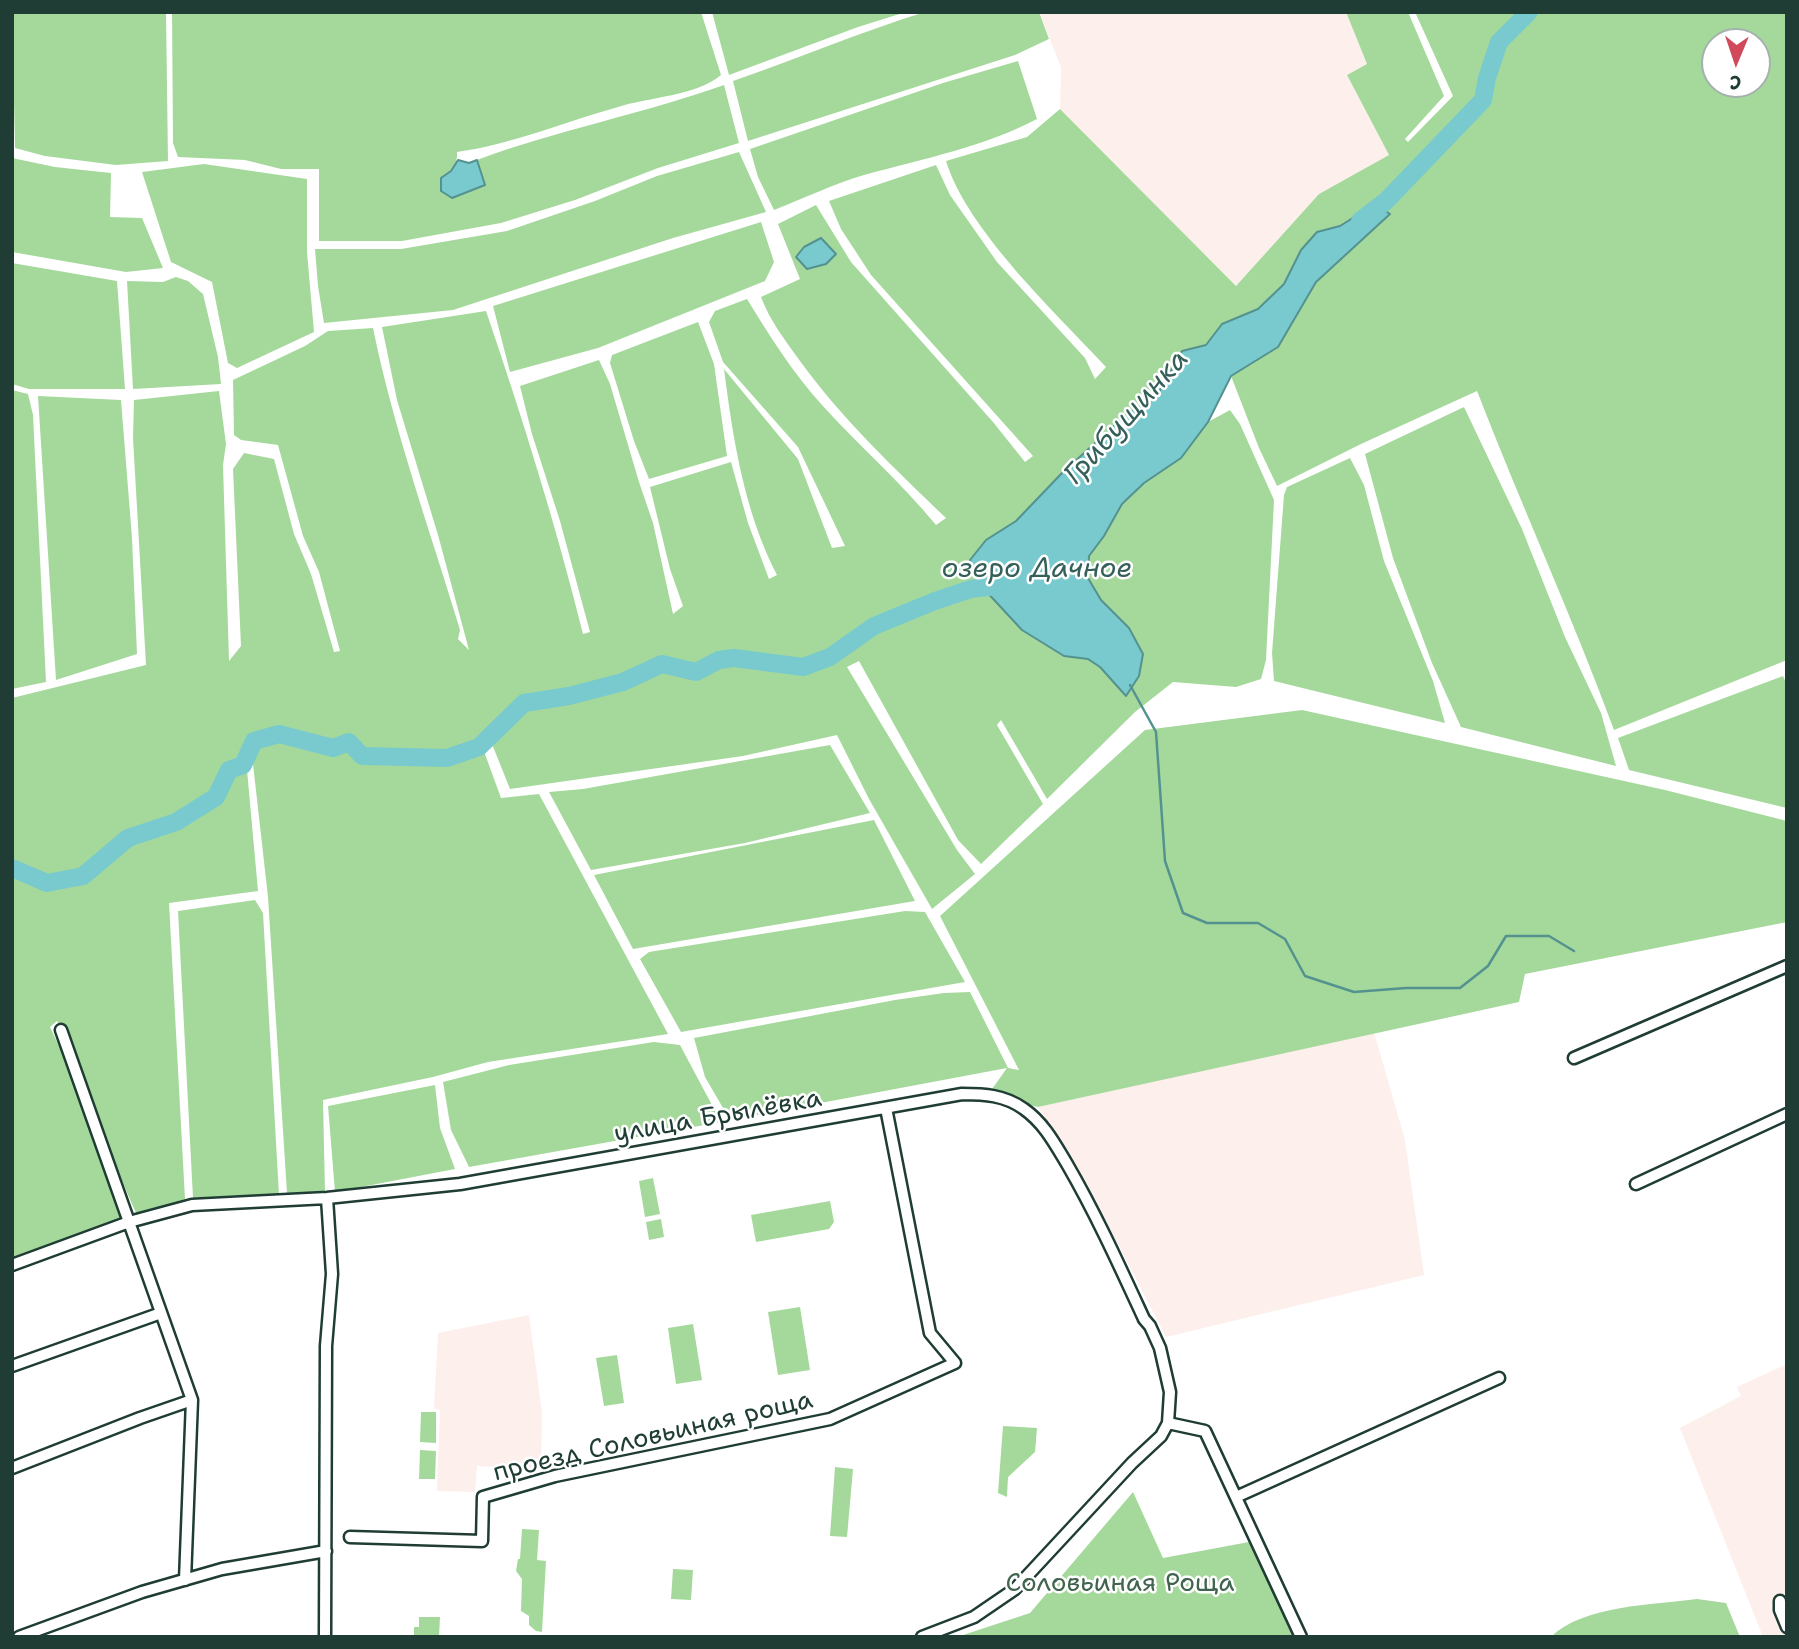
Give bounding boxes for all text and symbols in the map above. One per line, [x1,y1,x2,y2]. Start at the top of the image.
north arrow [1701,28,1771,98]
text: С [1729,70,1742,95]
water label: Грибущинка [1058,344,1196,492]
water label: озеро Дачное [942,553,1132,587]
street label: улица Брылёвка [612,1083,824,1151]
street label: проезд Соловьиная роща [490,1385,816,1489]
park label: Соловьиная Роща [1006,1568,1234,1600]

